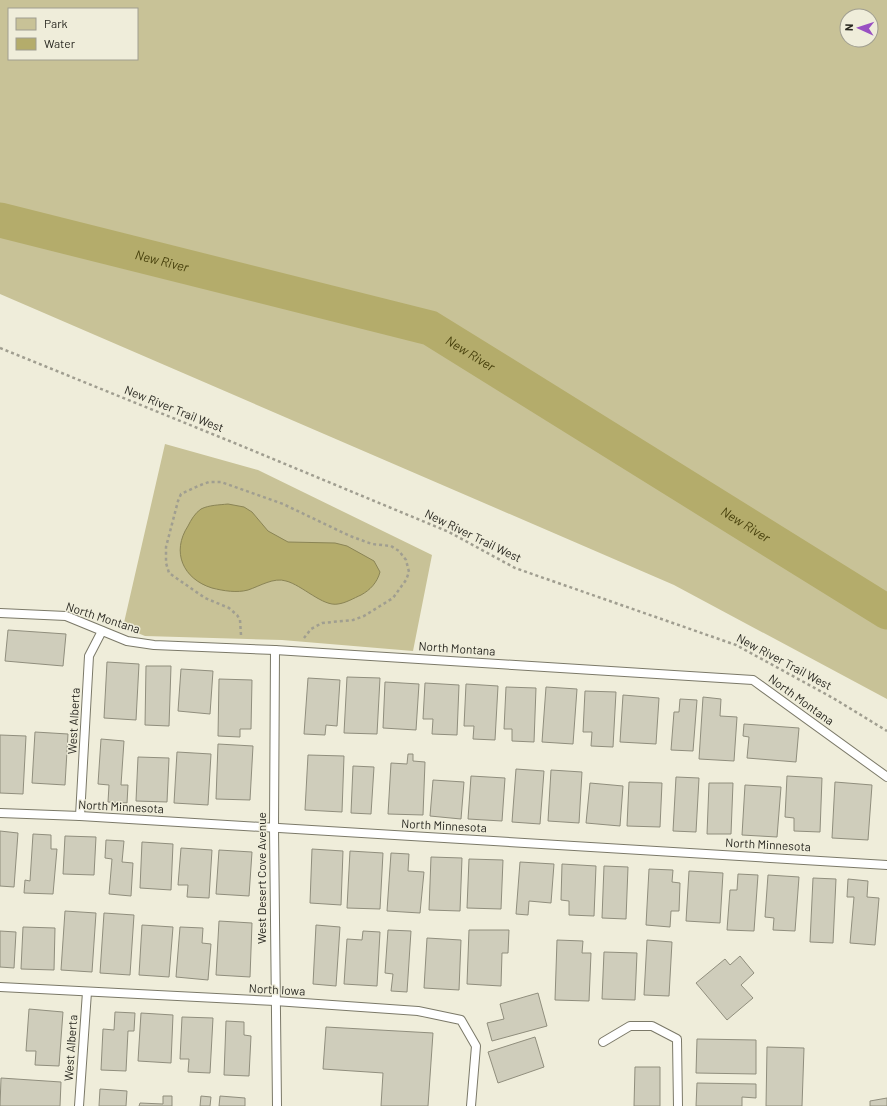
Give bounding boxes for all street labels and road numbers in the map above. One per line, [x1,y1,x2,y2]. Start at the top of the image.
street label: New River Trail West [123,382,226,434]
street label: New River Trail West [423,506,524,565]
street label: North Montana [64,598,142,636]
street label: New River Trail West [735,630,834,692]
street label: North Montana [418,638,496,658]
street label: North Montana [766,671,837,728]
street label: West Alberta [64,687,82,755]
street label: North Minnesota [78,797,164,815]
street label: West Desert Cove Avenue [254,812,268,944]
street label: North Minnesota [401,816,487,834]
street label: North Minnesota [725,835,811,853]
street label: North Iowa [248,981,306,997]
street label: West Alberta [61,1014,79,1082]

